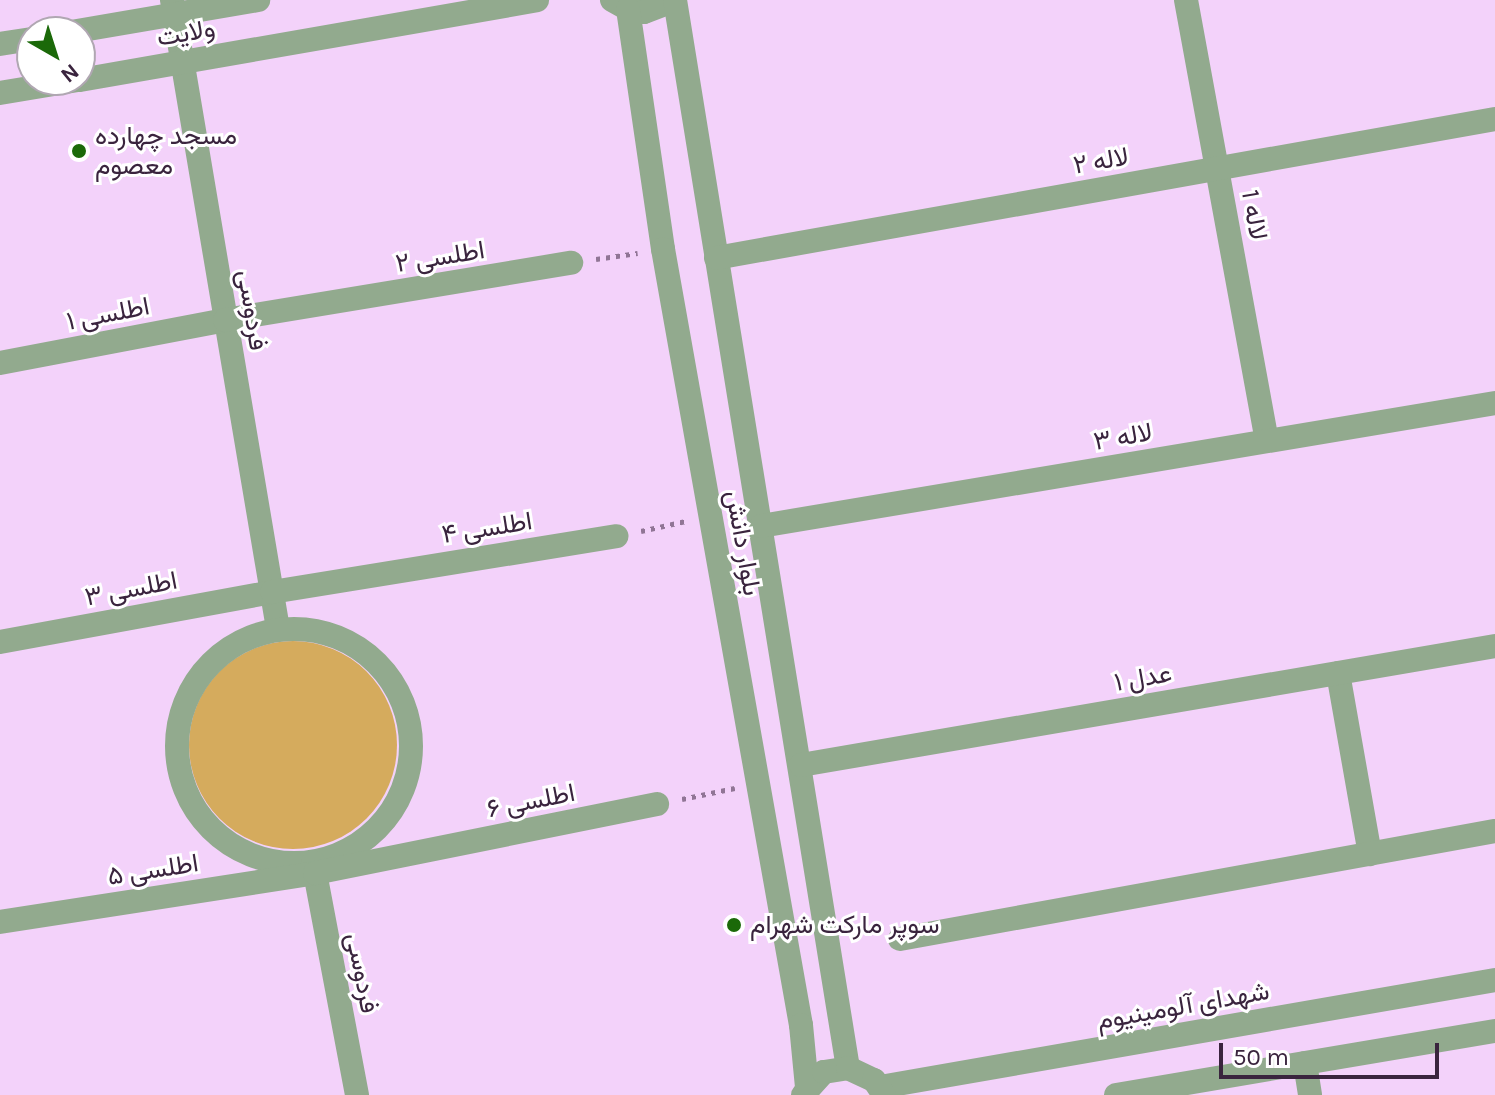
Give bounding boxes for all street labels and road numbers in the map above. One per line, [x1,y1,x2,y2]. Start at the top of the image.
street label: ولایت [154,13,218,53]
street label: لاله ۲ [1071,141,1131,181]
street label: لاله 1 [1234,187,1274,243]
street label: اطلسی ۲ [393,235,487,279]
street label: فردوسی [230,267,274,353]
street label: اطلسی ۱ [64,291,152,337]
street label: لاله ۳ [1091,417,1155,457]
street label: بلوار دانش [718,488,768,598]
street label: اطلسی ۴ [440,505,534,551]
street label: اطلسی ۳ [82,565,180,613]
street label: عدل ۱ [1112,658,1174,698]
street label: اطلسی ۶ [484,777,578,825]
street label: اطلسی ۵ [105,847,201,893]
street label: فردوسی [339,930,385,1016]
street label: شهدای آلومینیوم [1094,975,1272,1037]

